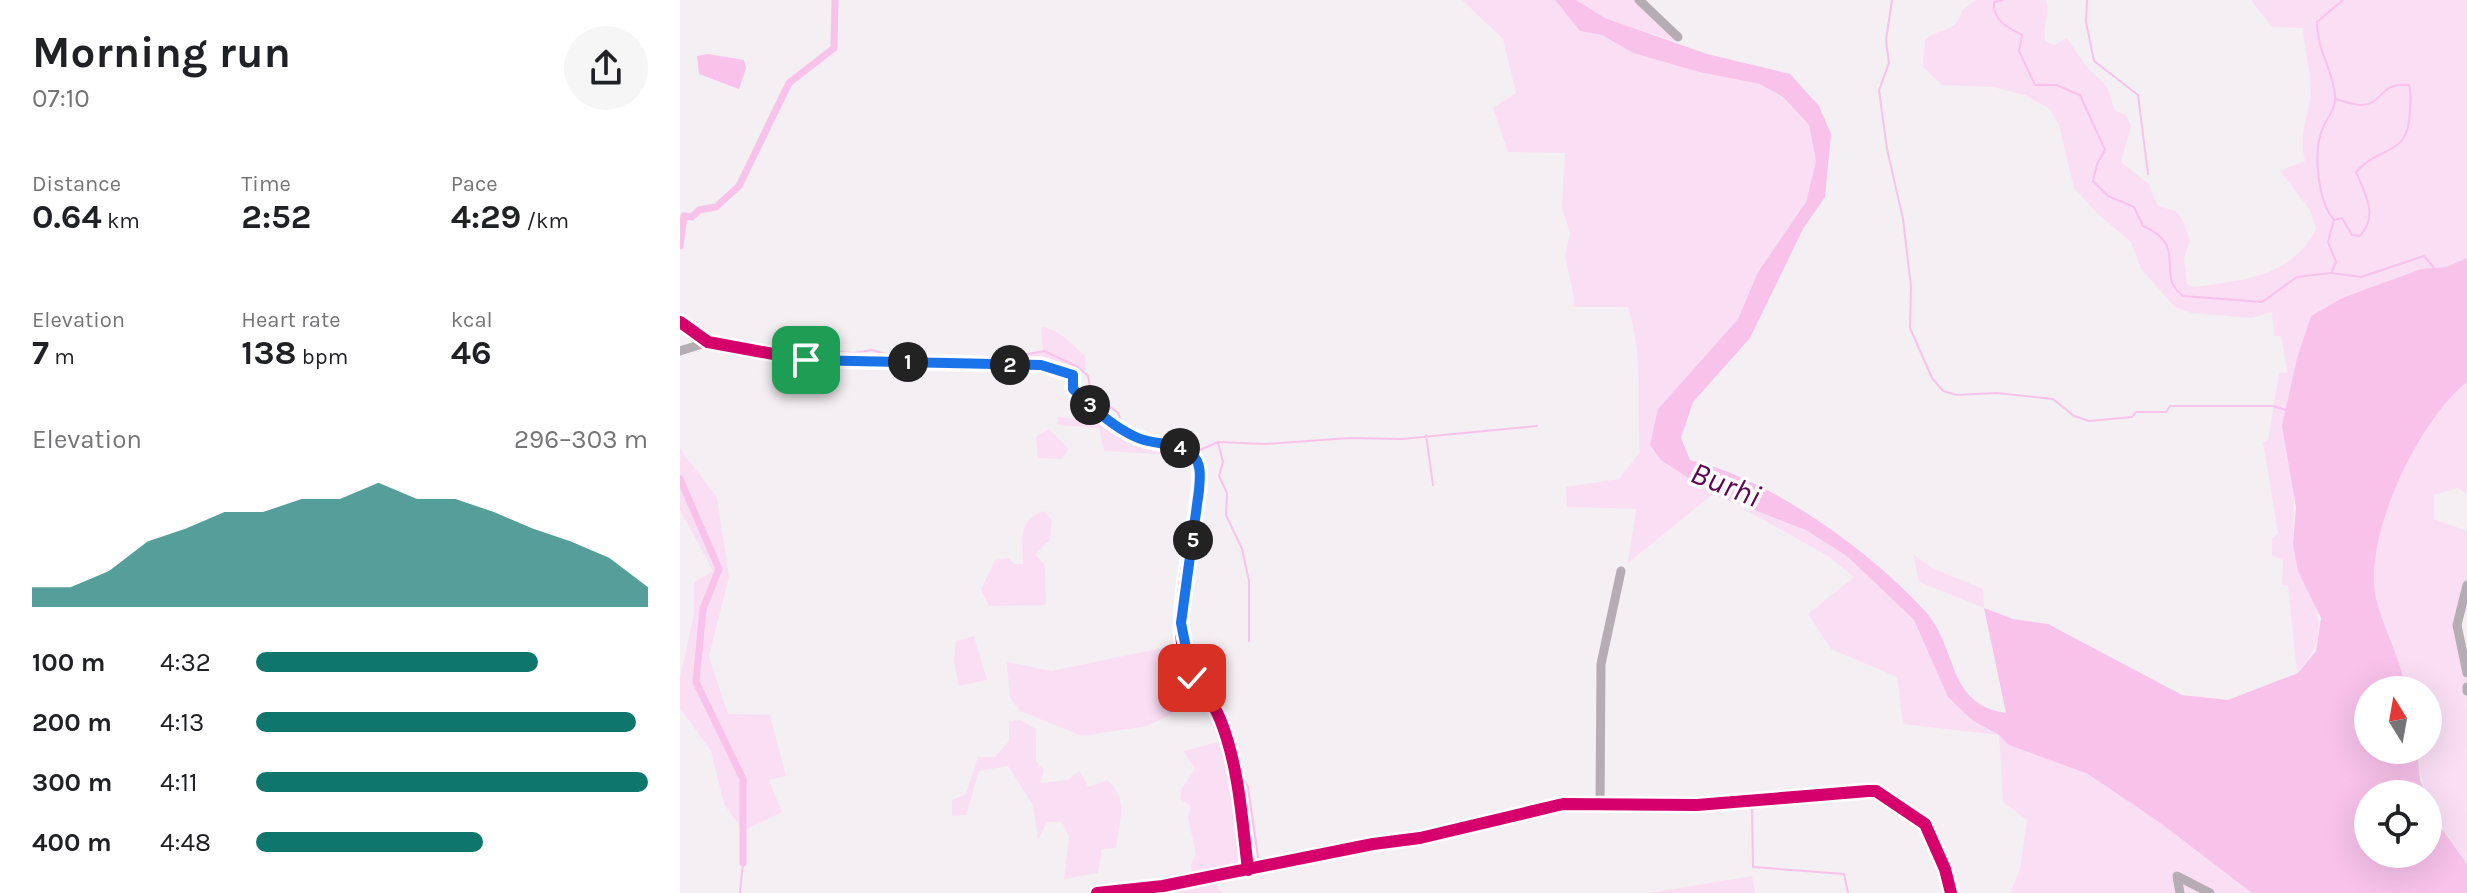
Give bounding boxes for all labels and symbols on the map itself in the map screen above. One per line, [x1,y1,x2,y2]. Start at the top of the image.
pin [772,326,840,394]
pin: 1 [888,342,928,382]
pin: 2 [990,345,1030,385]
pin: 3 [1070,385,1110,425]
pin: 4 [1160,428,1200,468]
water label: Burhi [1685,454,1766,515]
pin: 5 [1173,520,1213,560]
pin [1158,644,1226,712]
north arrow [2354,676,2442,764]

